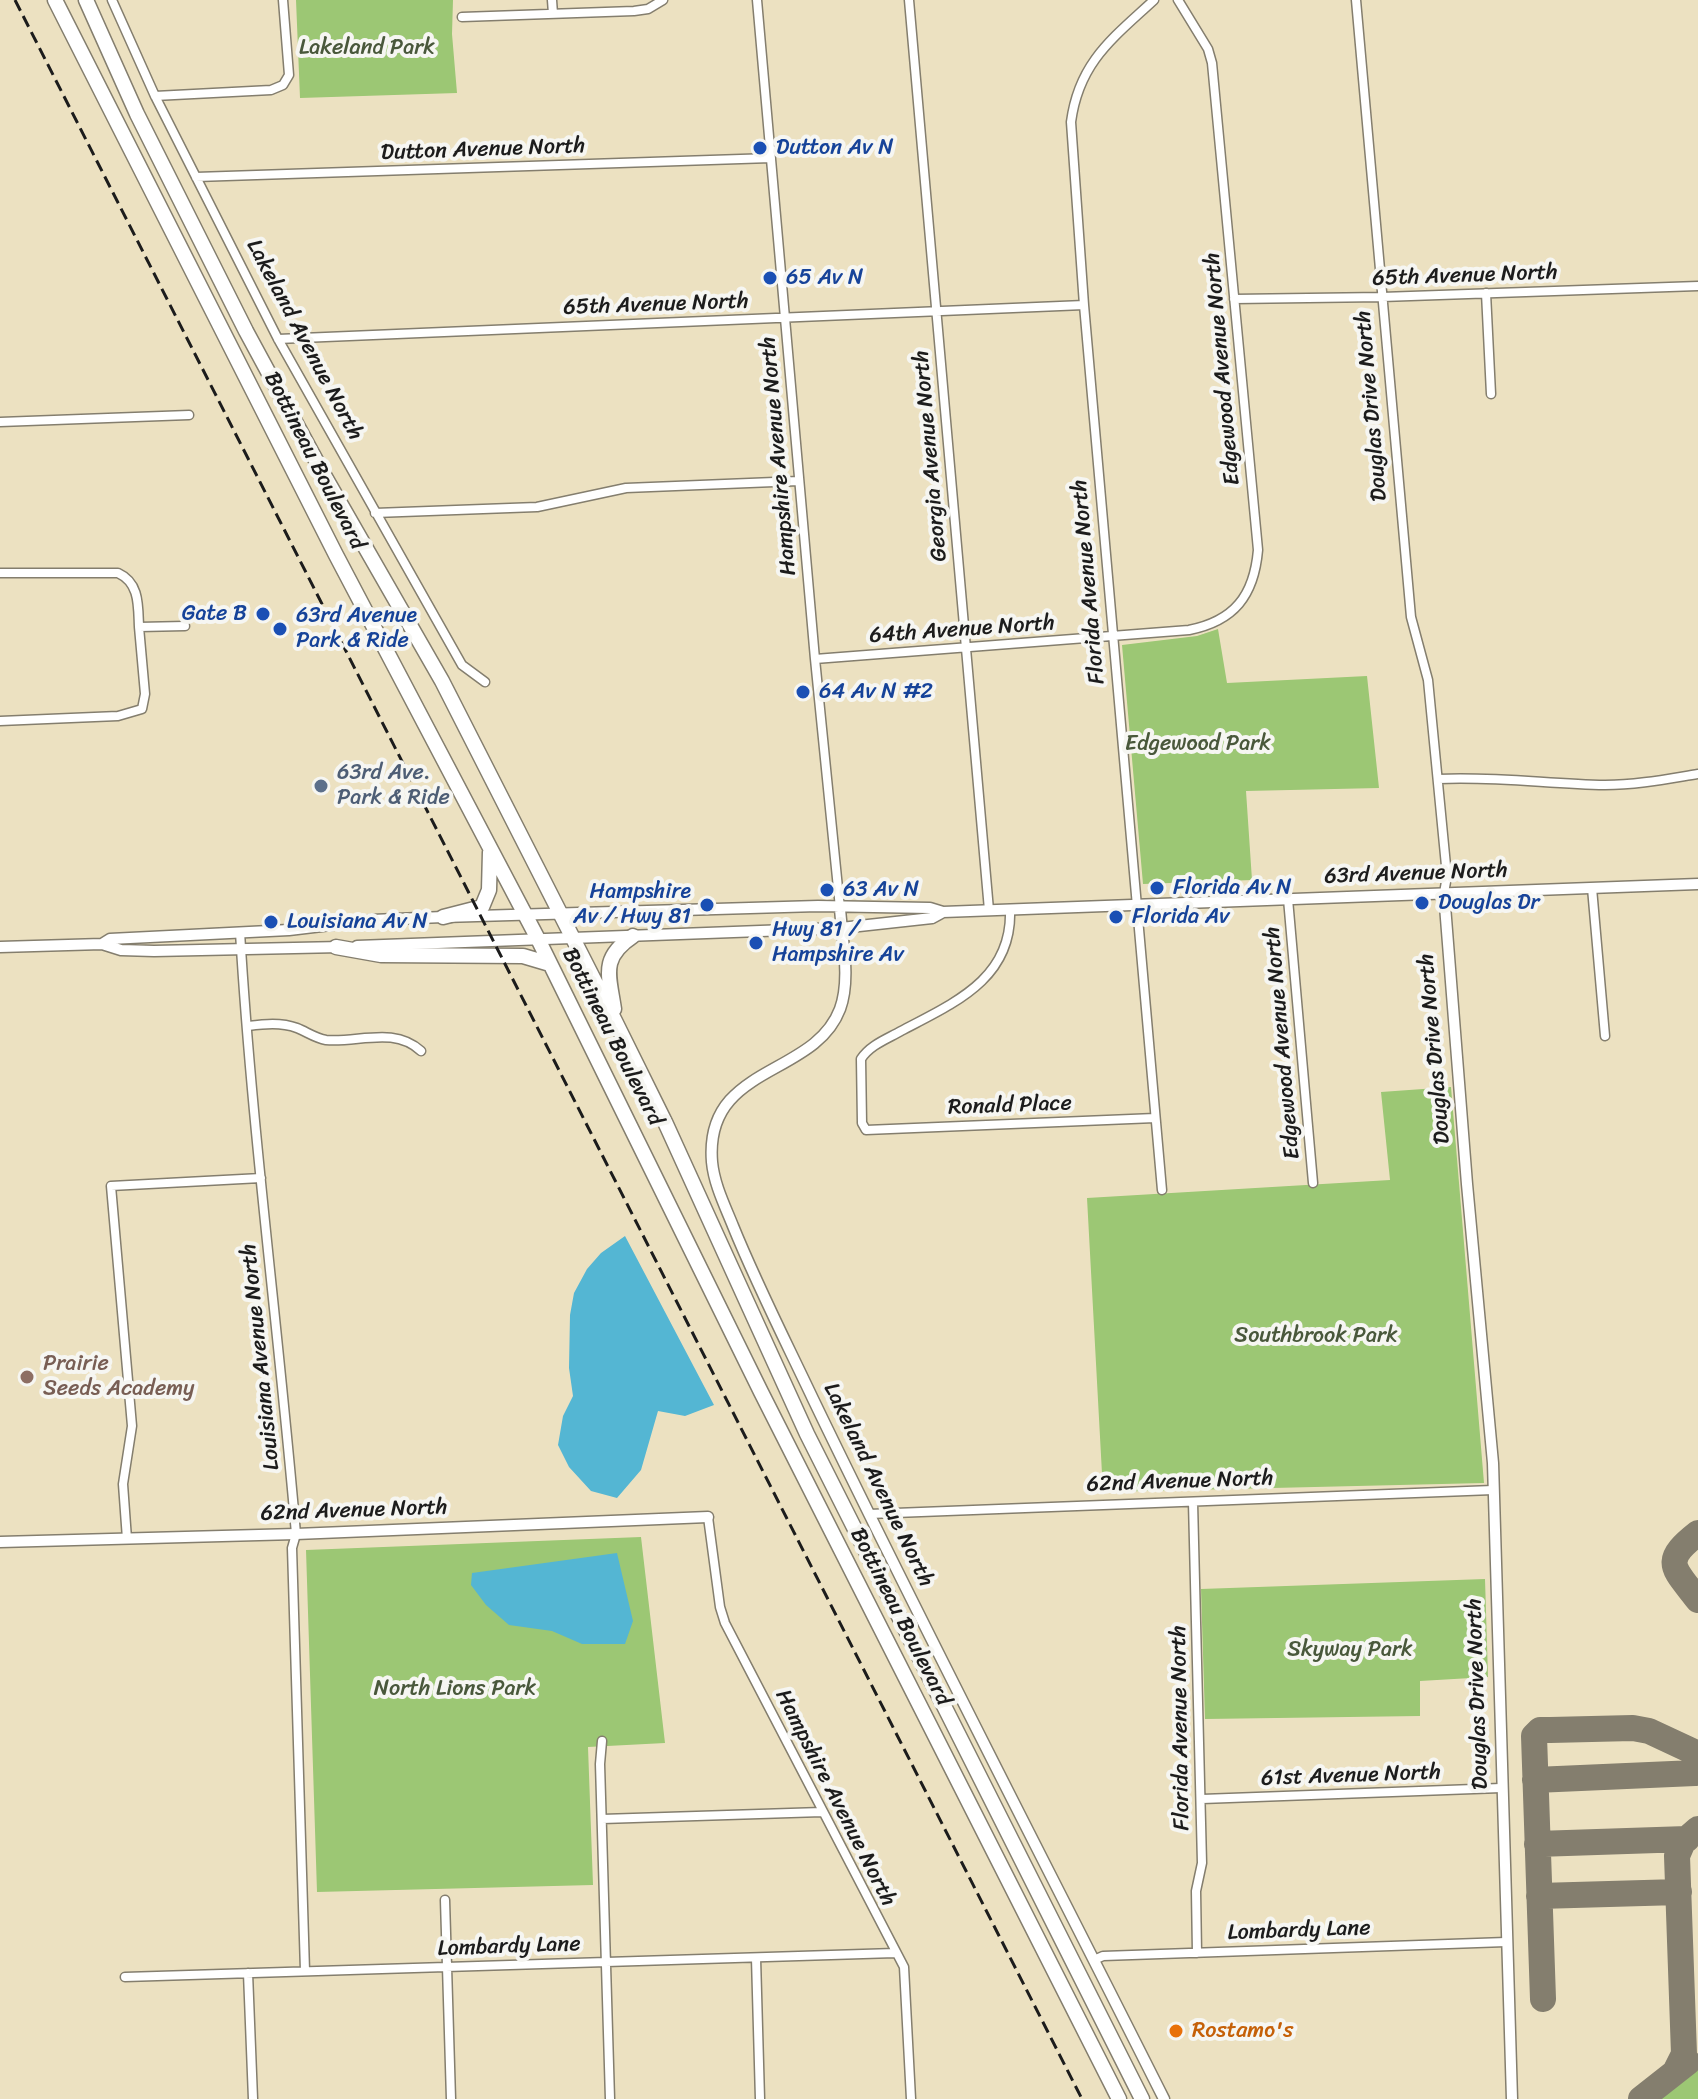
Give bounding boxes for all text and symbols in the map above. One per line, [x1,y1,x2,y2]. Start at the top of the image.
park label: Lakeland Park [299,35,435,61]
street label: Dutton Avenue North [380,133,586,167]
place label: Dutton Av N [776,135,894,161]
marker: Dutton Av N [751,139,769,157]
street label: Lakeland Avenue North [240,235,368,445]
street label: Edgewood Avenue North [1200,252,1246,486]
street label: 65th Avenue North [1372,260,1558,292]
place label: 65 Av N [786,265,863,291]
marker: 65 Av N [761,269,779,287]
street label: 65th Avenue North [563,289,749,321]
street label: Douglas Drive North [1351,310,1393,502]
street label: Hampshire Avenue North [755,335,803,577]
street label: Georgia Avenue North [909,349,953,563]
street label: Bottineau Boulevard [258,368,370,554]
street label: Florida Avenue North [1067,479,1111,685]
place label: Gate B [182,601,247,627]
place label: 63rd Avenue Park & Ride [296,603,417,654]
marker: Gate B [254,605,272,623]
street label: 64th Avenue North [868,610,1056,650]
marker: 63rd Avenue Park & Ride [271,620,289,638]
place label: 64 Av N #2 [819,679,933,705]
marker: 64 Av N #2 [794,683,812,701]
park label: Edgewood Park [1125,731,1271,757]
place label: 63rd Ave. Park & Ride [337,760,450,812]
marker: 63rd Ave. Park & Ride [312,777,330,795]
street label: 63rd Avenue North [1324,858,1508,890]
place label: Florida Av N [1173,875,1292,901]
place label: 63 Av N [843,877,919,903]
place label: Hampshire Av / Hwy 81 [573,879,691,930]
marker: Florida Av N [1148,879,1166,897]
marker: 63 Av N [818,881,836,899]
place label: Douglas Dr [1438,890,1539,916]
marker: Douglas Dr [1413,894,1431,912]
marker: Hampshire Av / Hwy 81 [698,896,716,914]
place label: Florida Av [1132,904,1230,930]
marker: Florida Av [1107,908,1125,926]
place label: Louisiana Av N [287,909,428,935]
marker: Louisiana Av N [262,913,280,931]
place label: Hwy 81 / Hampshire Av [772,917,904,968]
street label: Edgewood Avenue North [1260,926,1306,1160]
marker: Hwy 81 / Hampshire Av [747,934,765,952]
street label: Bottineau Boulevard [556,944,668,1130]
street label: Douglas Drive North [1414,953,1456,1145]
street label: Ronald Place [948,1091,1072,1121]
street label: Louisiana Avenue North [236,1242,286,1472]
park label: Southbrook Park [1234,1323,1398,1349]
place label: Prairie Seeds Academy [43,1351,195,1402]
marker: Prairie Seeds Academy [18,1368,36,1386]
street label: Lakeland Avenue North [817,1379,939,1591]
street label: 62nd Avenue North [1086,1466,1274,1498]
street label: 62nd Avenue North [260,1495,448,1527]
street label: Bottineau Boulevard [844,1524,956,1710]
street label: Douglas Drive North [1461,1598,1495,1790]
street label: Florida Avenue North [1166,1625,1196,1831]
park label: Skyway Park [1287,1637,1413,1663]
park label: North Lions Park [374,1676,536,1702]
street label: Hampshire Avenue North [769,1685,901,1911]
street label: 61st Avenue North [1261,1760,1441,1792]
street label: Lombardy Lane [1227,1915,1371,1947]
street label: Lombardy Lane [437,1931,581,1963]
place label: Rostamo's [1192,2018,1293,2044]
marker: Rostamo's [1167,2022,1185,2040]

